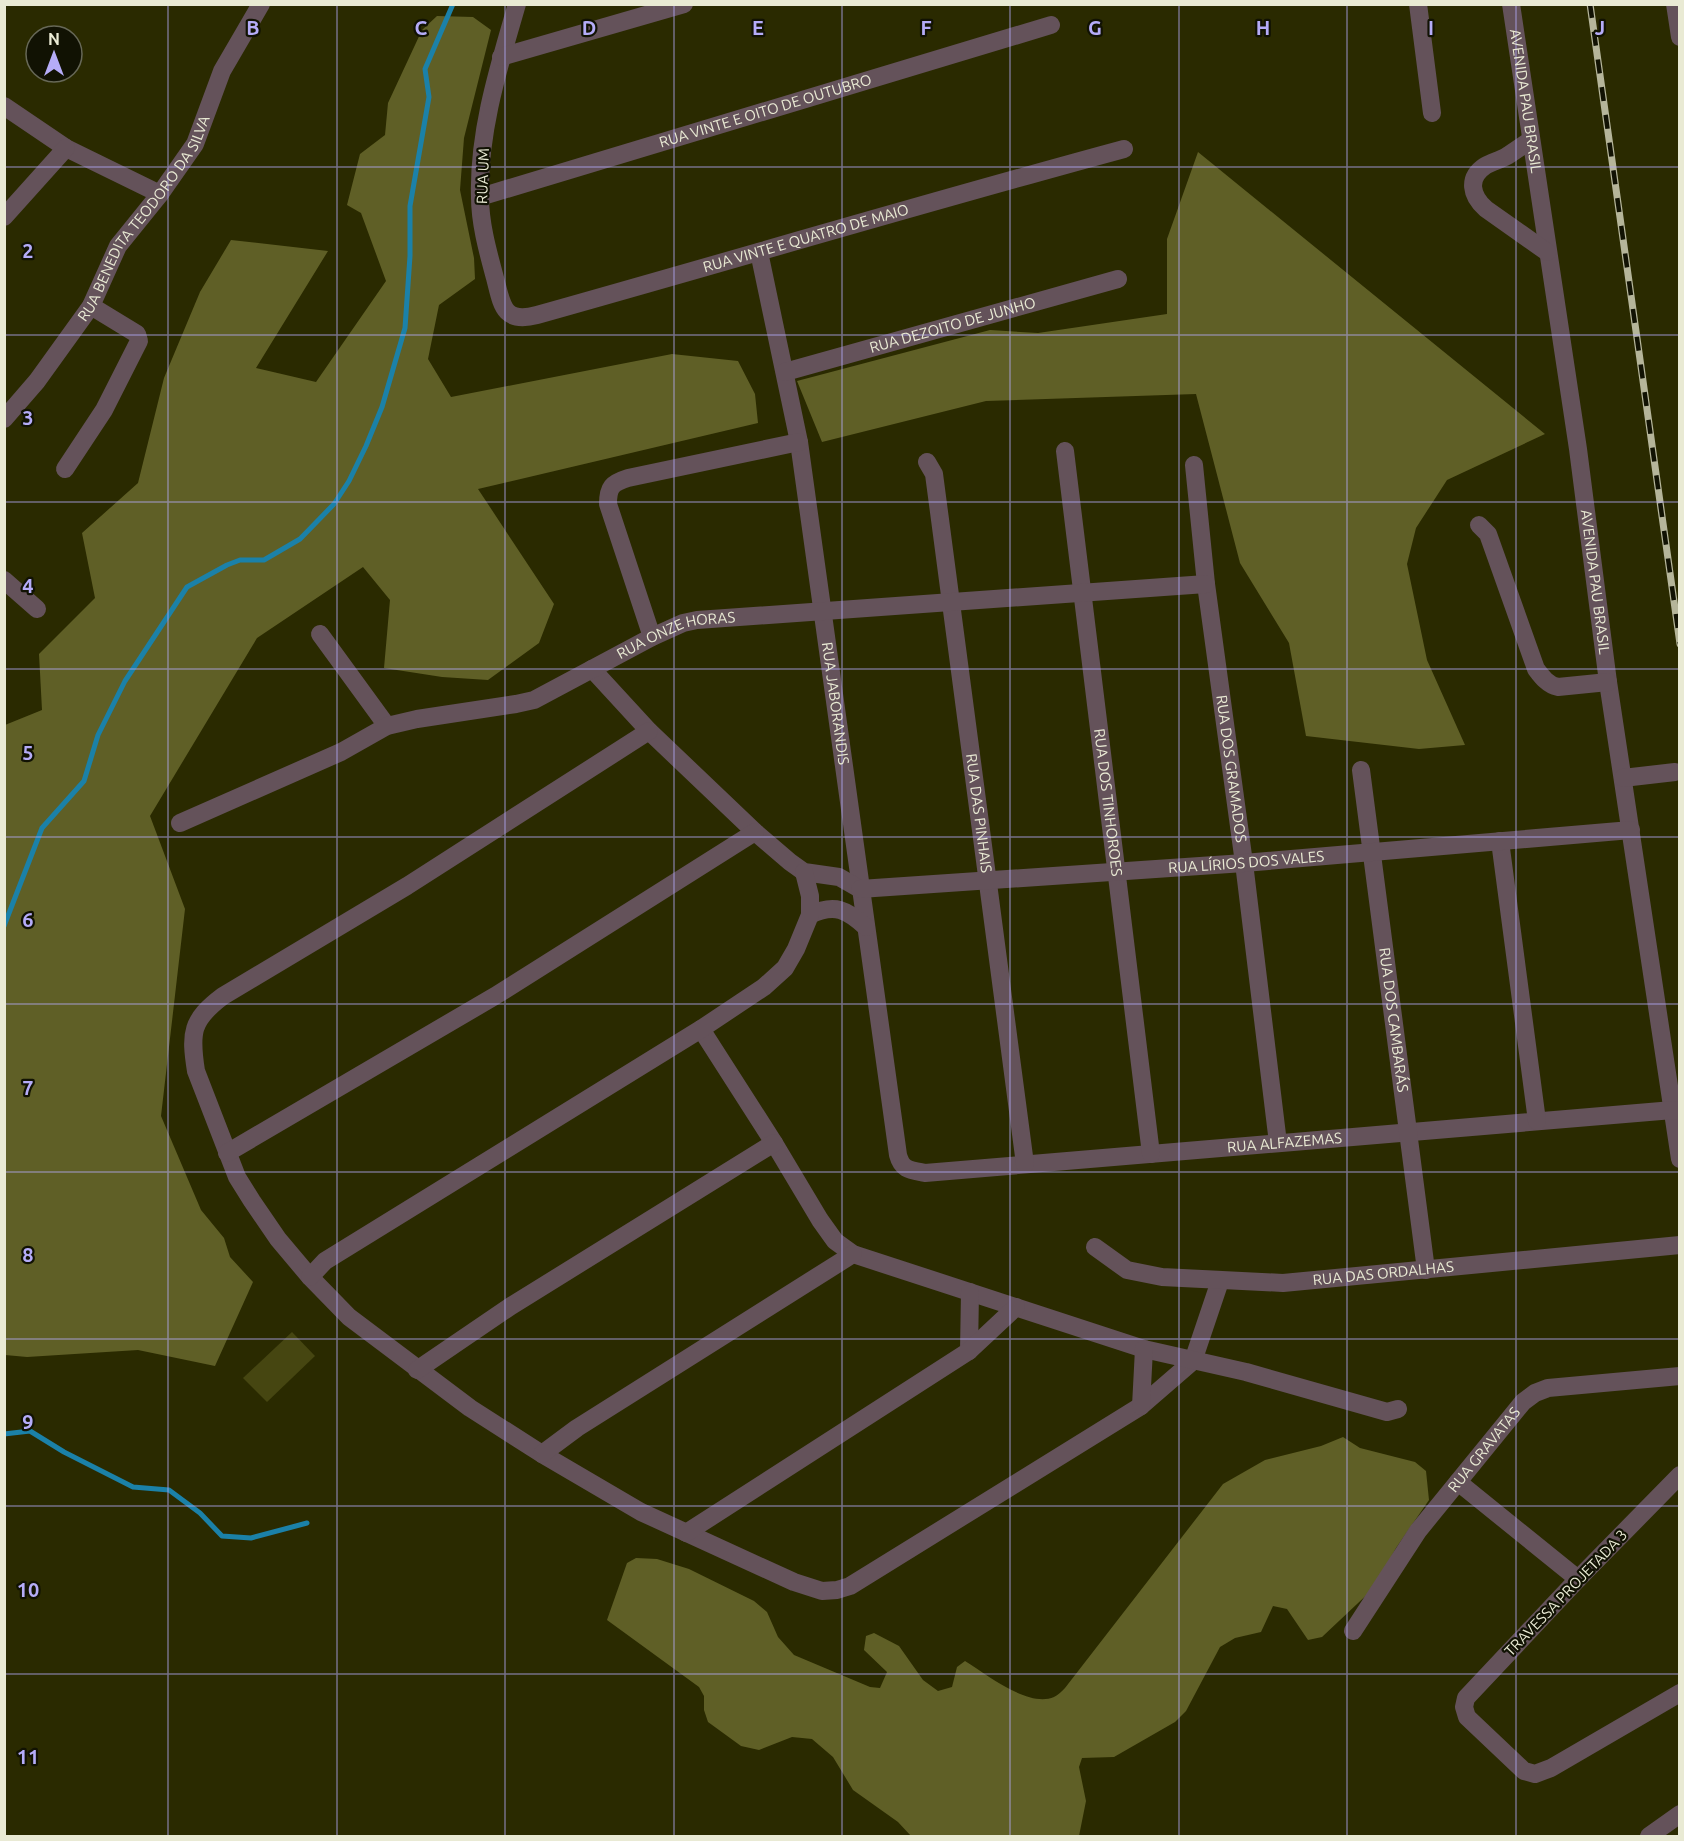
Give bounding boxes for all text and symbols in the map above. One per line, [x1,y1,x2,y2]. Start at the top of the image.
text: B [246,16,260,39]
text: C [415,16,428,39]
text: D [582,16,596,39]
text: E [752,16,764,39]
text: F [920,16,932,39]
text: G [1088,16,1102,39]
text: H [1256,16,1270,39]
text: I [1428,16,1434,39]
text: J [1595,16,1605,39]
north arrow [24,24,84,84]
street label: AVENIDA PAU BRASIL [1507,28,1545,174]
text: N [48,30,60,48]
street label: RUA VINTE E OITO DE OUTUBRO [657,71,873,151]
street label: RUA BENEDITA TEODORO DA SILVA [74,113,213,324]
street label: RUA UM [473,148,492,204]
street label: RUA VINTE E QUATRO DE MAIO [701,200,911,275]
text: 2 [22,239,34,262]
street label: RUA DEZOITO DE JUNHO [868,293,1037,356]
text: 3 [22,406,34,429]
street label: AVENIDA PAU BRASIL [1578,509,1613,655]
text: 4 [22,574,34,597]
street label: RUA ONZE HORAS [614,608,736,662]
street label: RUA JABORANDIS [819,641,853,766]
street label: RUA DOS GRAMADOS [1213,694,1250,844]
street label: RUA DOS TINHOROES [1091,728,1126,877]
text: 5 [22,741,34,764]
street label: RUA DAS PINHAIS [963,752,996,874]
street label: RUA LÍRIOS DOS VALES [1167,847,1325,876]
text: 6 [22,908,34,931]
street label: RUA DOS CAMBARÁS [1376,947,1412,1093]
text: 7 [22,1076,34,1099]
street label: RUA ALFAZEMAS [1226,1129,1343,1156]
text: 8 [22,1243,34,1266]
street label: RUA DAS ORDALHAS [1312,1258,1455,1288]
street label: RUA GRAVATAS [1444,1403,1523,1495]
text: 9 [22,1410,34,1433]
street label: TRAVESSA PROJETADA 3 [1501,1526,1630,1659]
text: 10 [17,1578,39,1601]
text: 11 [17,1745,39,1768]

